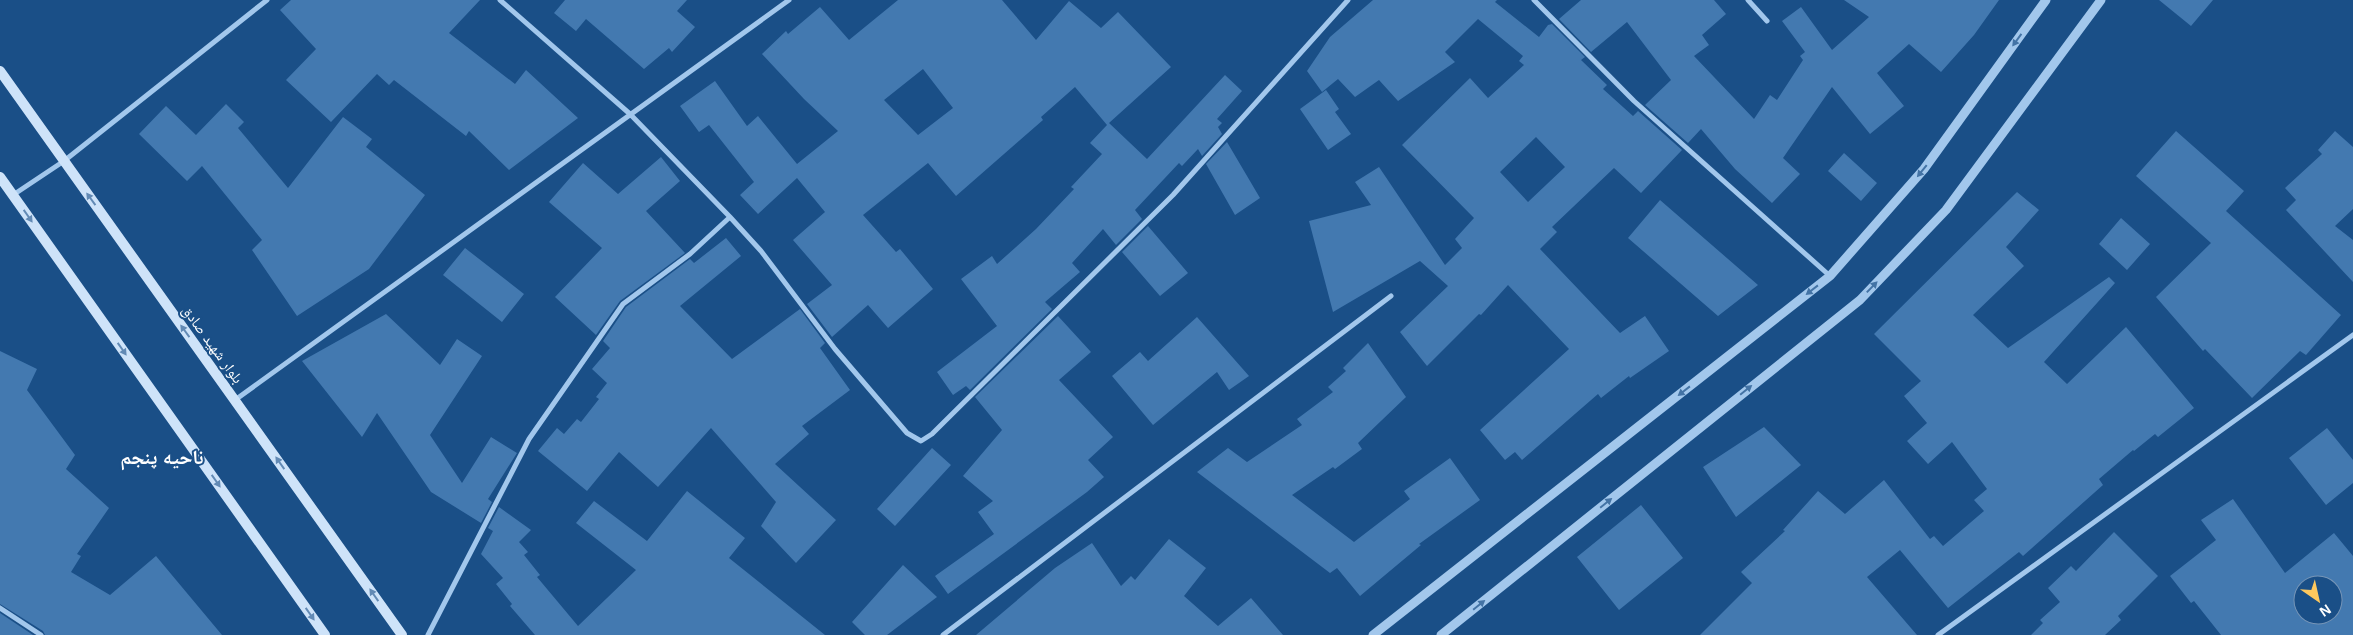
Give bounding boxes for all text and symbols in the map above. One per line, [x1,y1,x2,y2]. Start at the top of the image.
one-way arrow [2012,33,2022,46]
one-way arrow [1916,164,1927,177]
one-way arrow [86,192,96,205]
one-way arrow [23,210,33,223]
one-way arrow [1865,281,1877,293]
one-way arrow [1805,285,1818,296]
street label: بلوار شهید صادق [177,302,247,387]
one-way arrow [180,324,190,338]
one-way arrow [117,342,127,356]
one-way arrow [1678,385,1691,396]
one-way arrow [1739,385,1752,396]
district label: ناحیه پنجم [120,446,204,471]
one-way arrow [275,456,285,470]
one-way arrow [211,475,221,488]
one-way arrow [1599,497,1612,508]
north arrow [2293,575,2343,625]
one-way arrow [369,588,379,602]
one-way arrow [1472,599,1485,610]
text: N [2317,601,2334,620]
one-way arrow [305,607,316,620]

